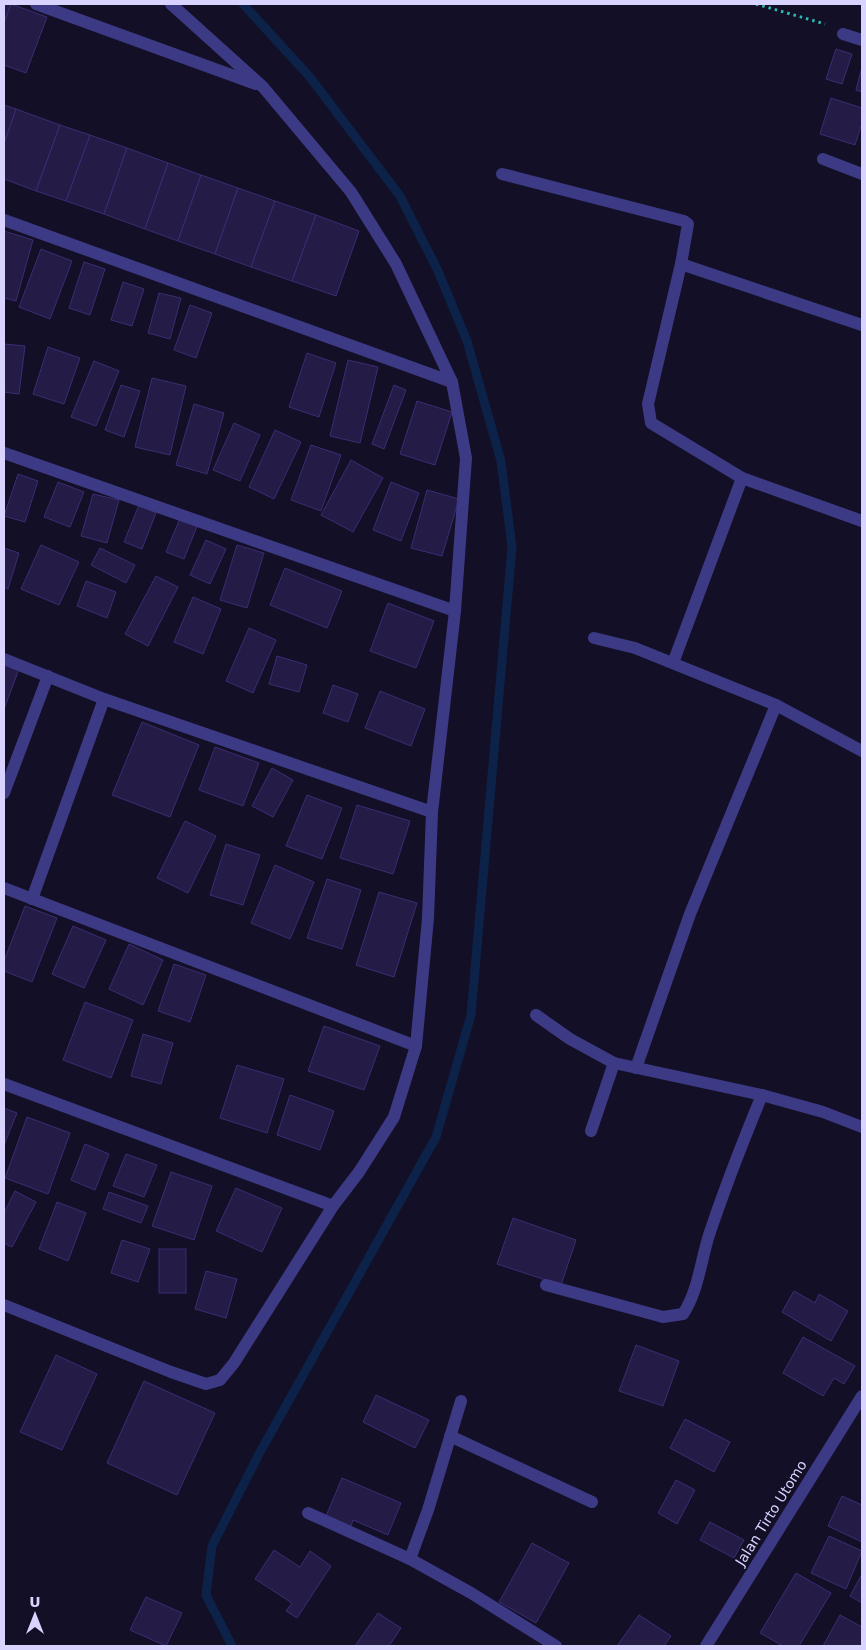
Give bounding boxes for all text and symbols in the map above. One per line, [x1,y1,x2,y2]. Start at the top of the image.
street label: Jalan Tirto Utomo [732,1457,810,1570]
north arrow [10,1590,60,1640]
text: U [29,1594,41,1610]

